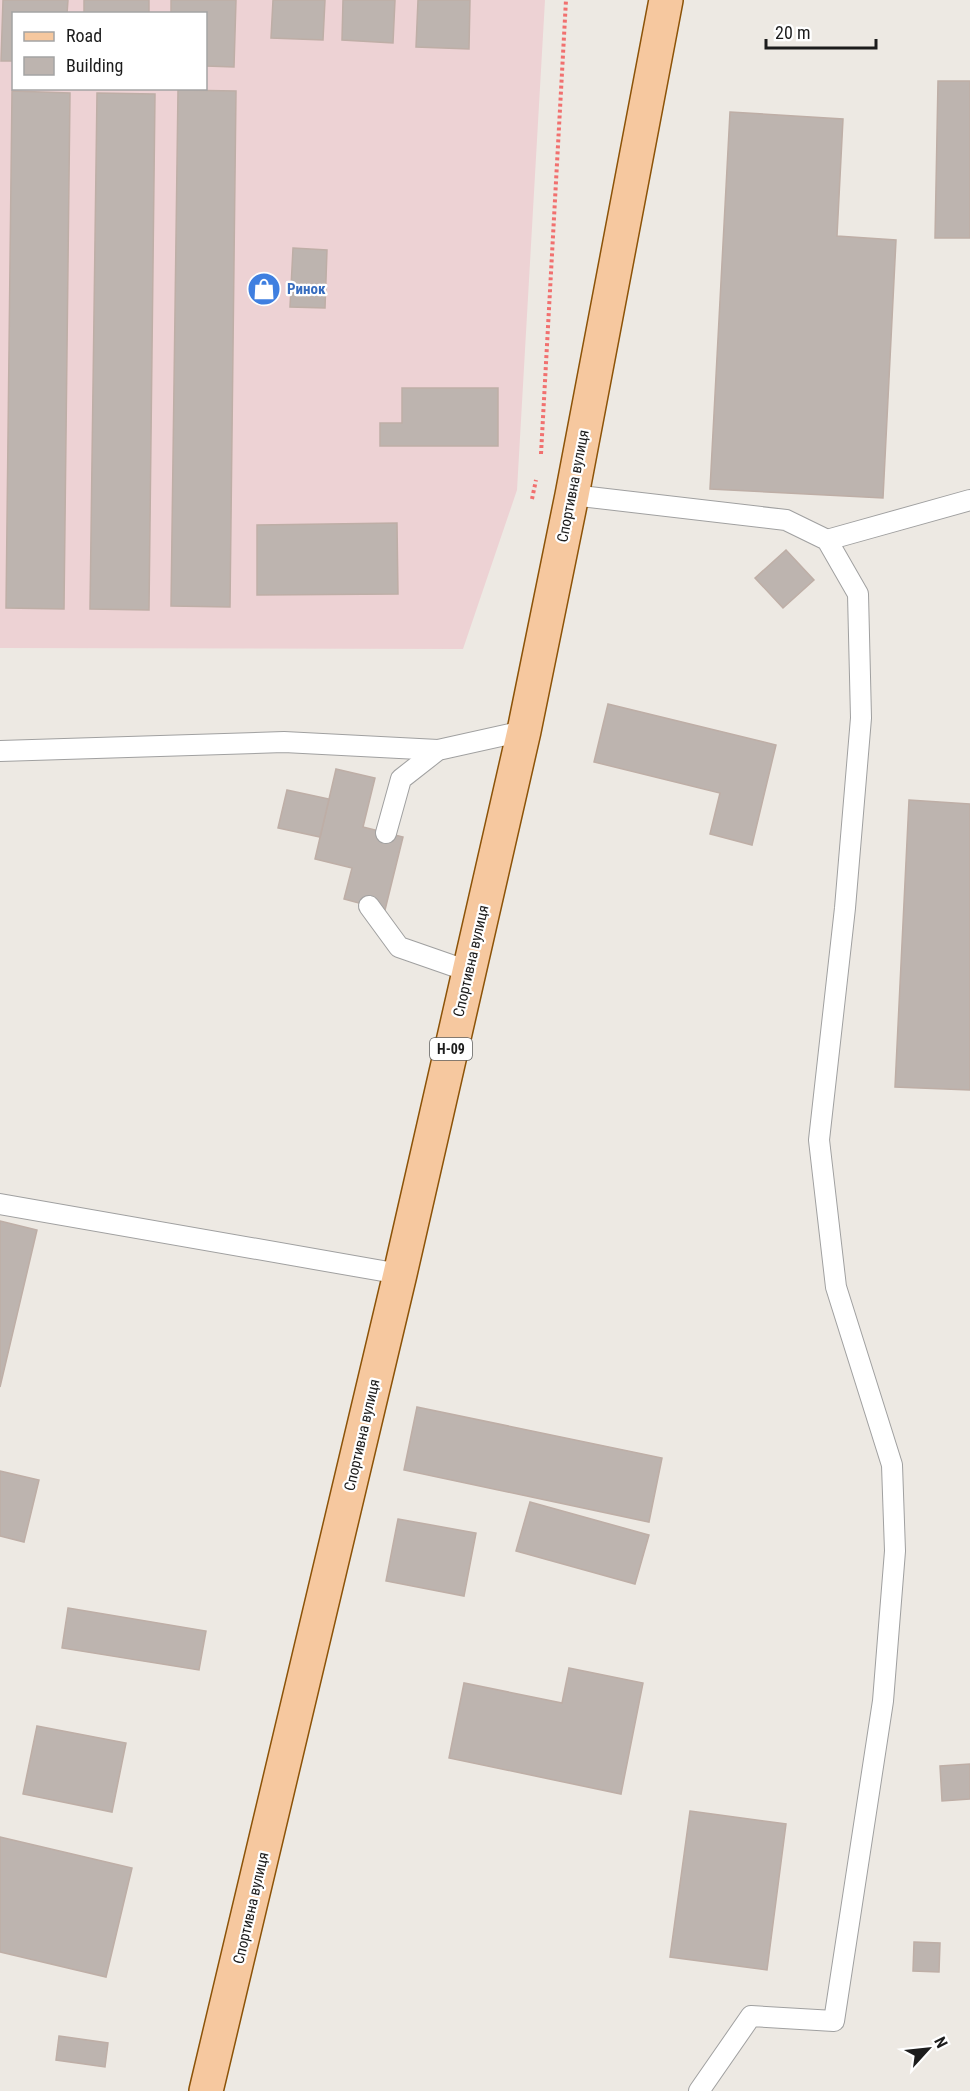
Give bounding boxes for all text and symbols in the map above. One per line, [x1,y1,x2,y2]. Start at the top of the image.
legend [12,12,207,90]
scale bar [766,12,876,50]
text: 20 m [775,22,810,43]
text: Road [66,25,102,46]
text: Building [66,55,123,76]
shop icon: Ринок [246,271,282,307]
place label: Ринок [287,280,326,298]
street label: Спортивна вулиця [553,428,593,544]
street label: Спортивна вулиця [449,903,493,1019]
road number: Н-09 [430,1038,472,1060]
street label: Спортивна вулиця [340,1377,384,1493]
street label: Спортивна вулиця [229,1850,273,1966]
north arrow [898,2019,958,2079]
text: N [930,2034,952,2051]

